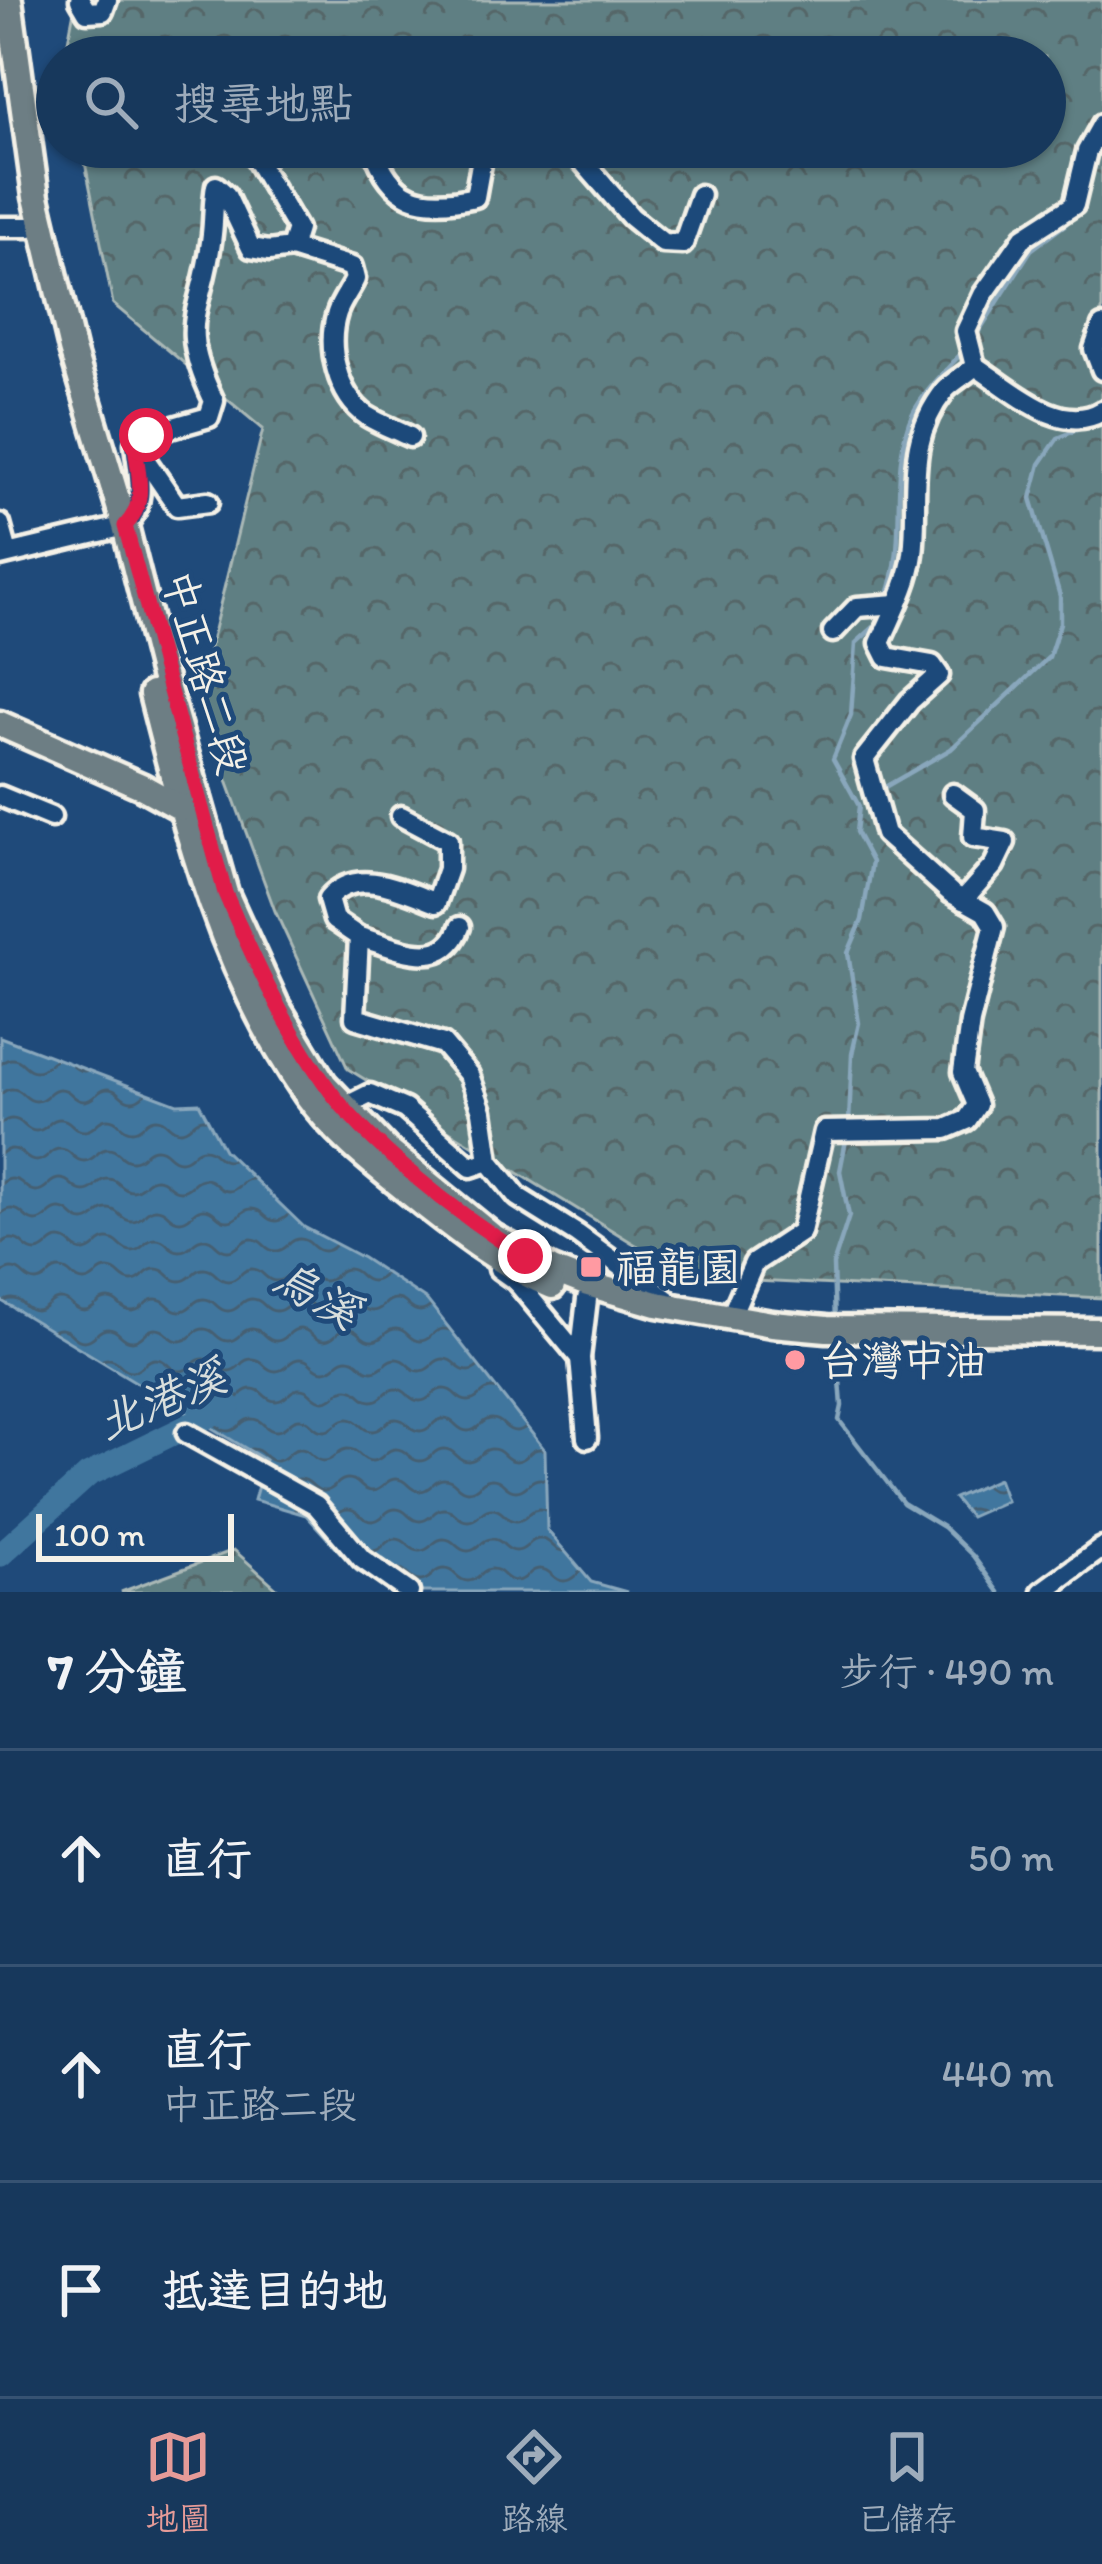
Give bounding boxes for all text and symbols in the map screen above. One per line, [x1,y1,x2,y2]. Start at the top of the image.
search box [36,36,1066,168]
icon: search [78,69,144,135]
text: 搜尋地點 [174,76,354,130]
route start [119,408,173,462]
street label: 中正路二段 [152,564,259,780]
route end [498,1229,552,1283]
place label: 福龍園 [615,1242,741,1293]
water label: 烏溪 [265,1249,371,1340]
marker: 福龍園 [578,1254,604,1280]
place label: 台灣中油 [819,1335,987,1386]
water label: 北港溪 [88,1347,236,1450]
marker: 台灣中油 [782,1347,808,1373]
scale bar [36,1508,234,1561]
text: 100 m [54,1515,145,1554]
text: 7 分鐘 [48,1641,187,1702]
text: 步行 · 490 m [840,1648,1054,1695]
icon: ahead [48,1825,114,1891]
text: 直行 [162,1831,252,1885]
text: 50 m [968,1834,1054,1881]
text: 直行 [162,2022,252,2076]
icon: ahead [48,2041,114,2107]
text: 440 m [942,2050,1054,2097]
text: 中正路二段 [162,2081,357,2128]
icon: arrive [48,2257,114,2323]
text: 抵達目的地 [162,2263,387,2317]
tab: 地圖 [145,2424,211,2539]
tab: 路線 [501,2424,567,2539]
tab: 已儲存 [858,2424,957,2539]

